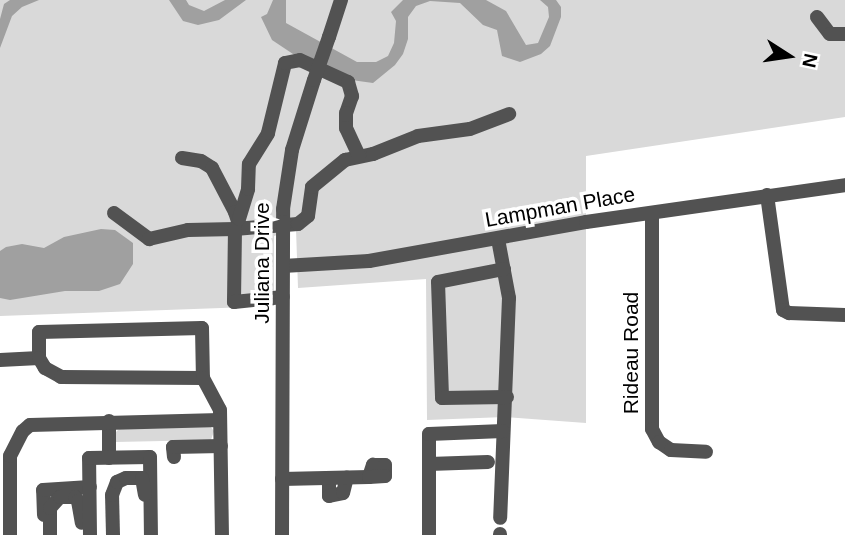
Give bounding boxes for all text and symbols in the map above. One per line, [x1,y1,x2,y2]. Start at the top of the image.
north arrow [754,21,824,91]
text: N [798,52,822,69]
street label: Lampman Place [483,181,637,233]
street label: Juliana Drive [249,202,275,324]
street label: Rideau Road [618,292,644,414]

